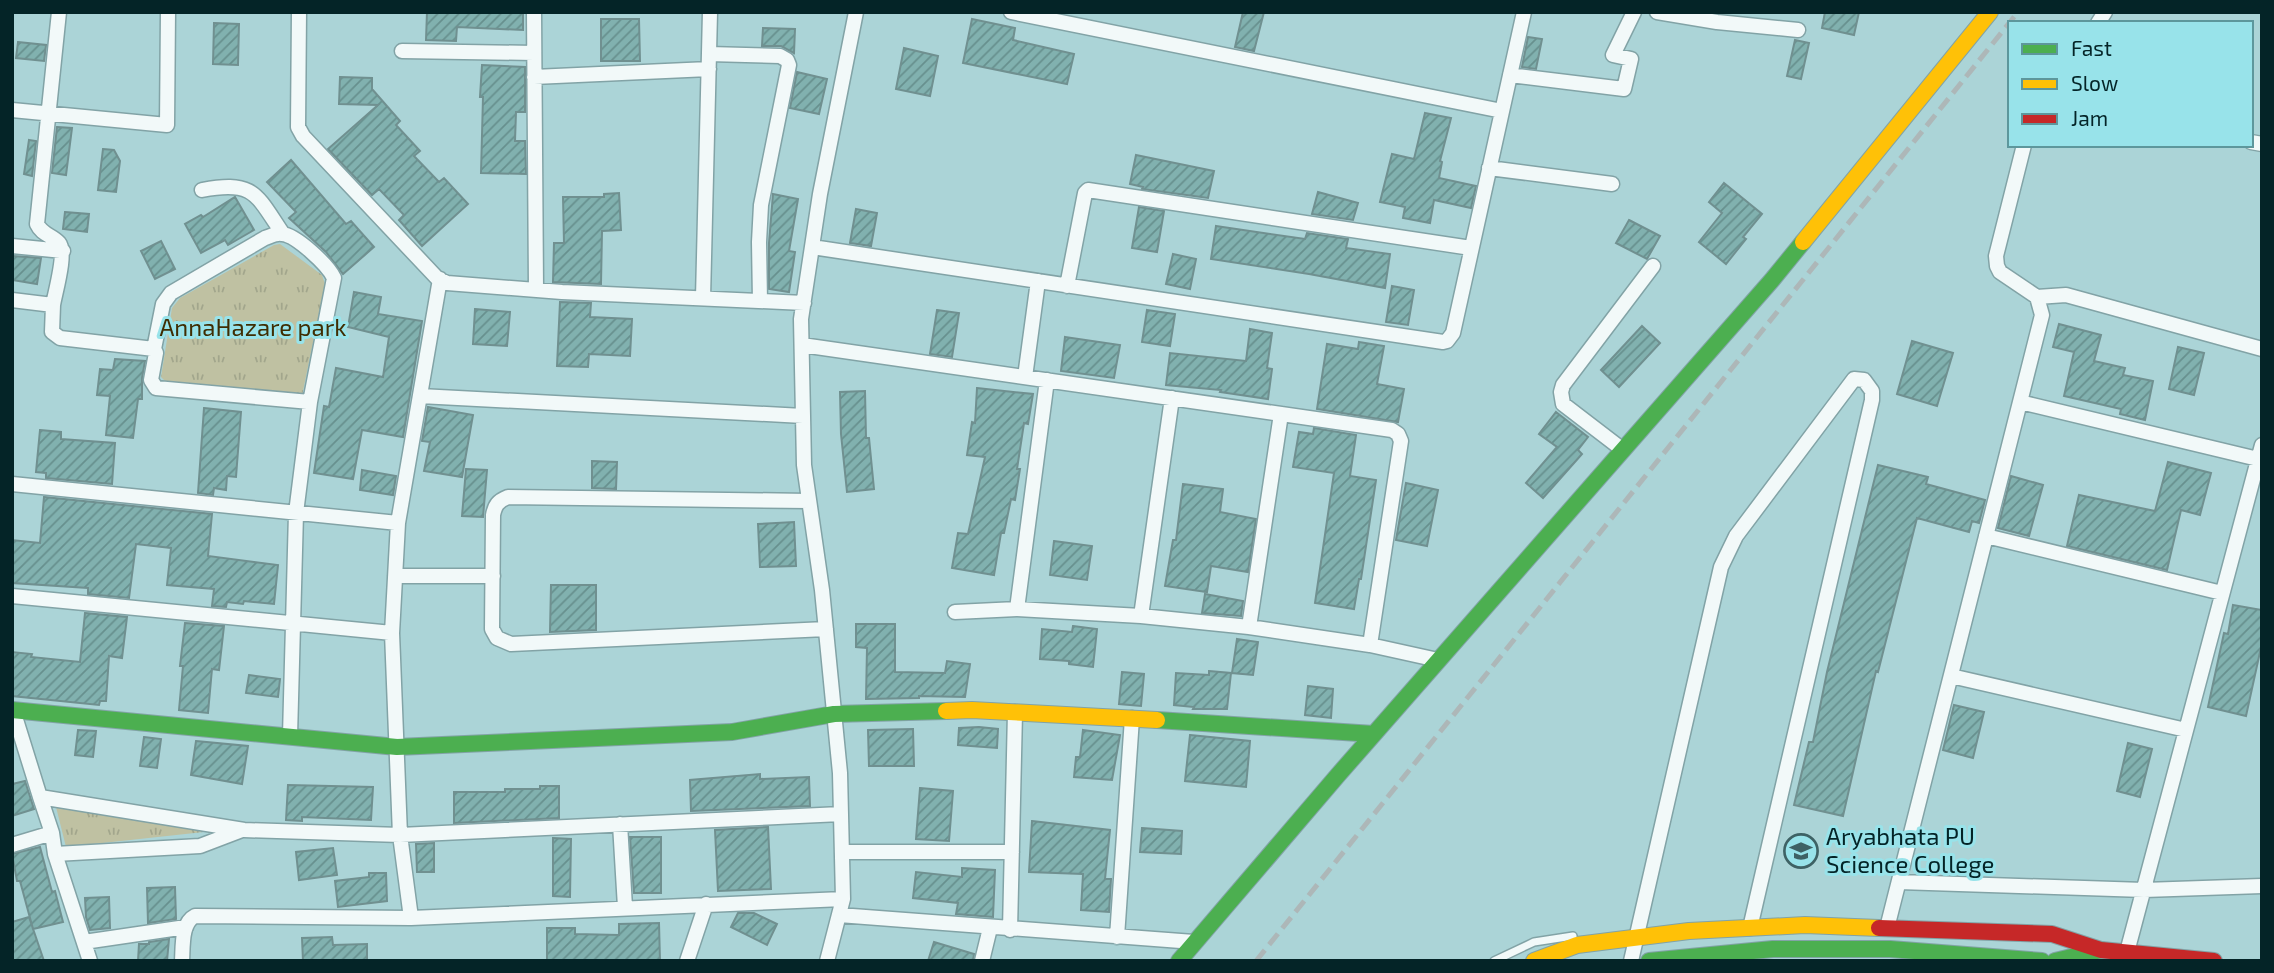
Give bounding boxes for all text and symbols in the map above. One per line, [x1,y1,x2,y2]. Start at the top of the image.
legend [2008,21,2253,147]
text: Fast [2071,35,2112,60]
text: Slow [2071,70,2118,95]
text: Jam [2071,105,2108,130]
park label: AnnaHazare park [159,312,347,341]
place label: Aryabhata PU Science College [1826,821,1994,878]
school or university icon: Aryabhata PU Science College [1782,832,1820,870]

